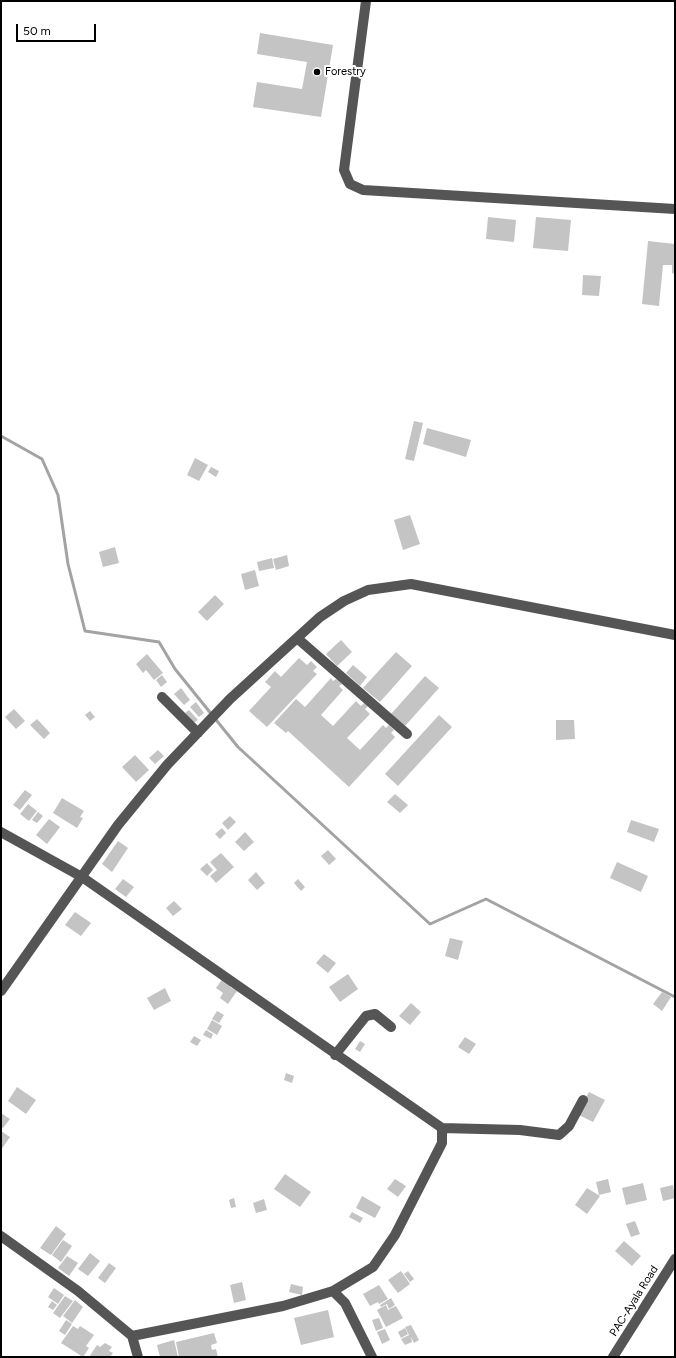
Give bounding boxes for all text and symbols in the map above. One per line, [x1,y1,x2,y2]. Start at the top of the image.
scale bar [18,16,98,42]
text: 50 m [23,24,51,38]
place label: Forestry [325,65,366,79]
marker: Forestry [312,67,322,77]
street label: PAC-Ayala Road [607,1263,661,1339]

